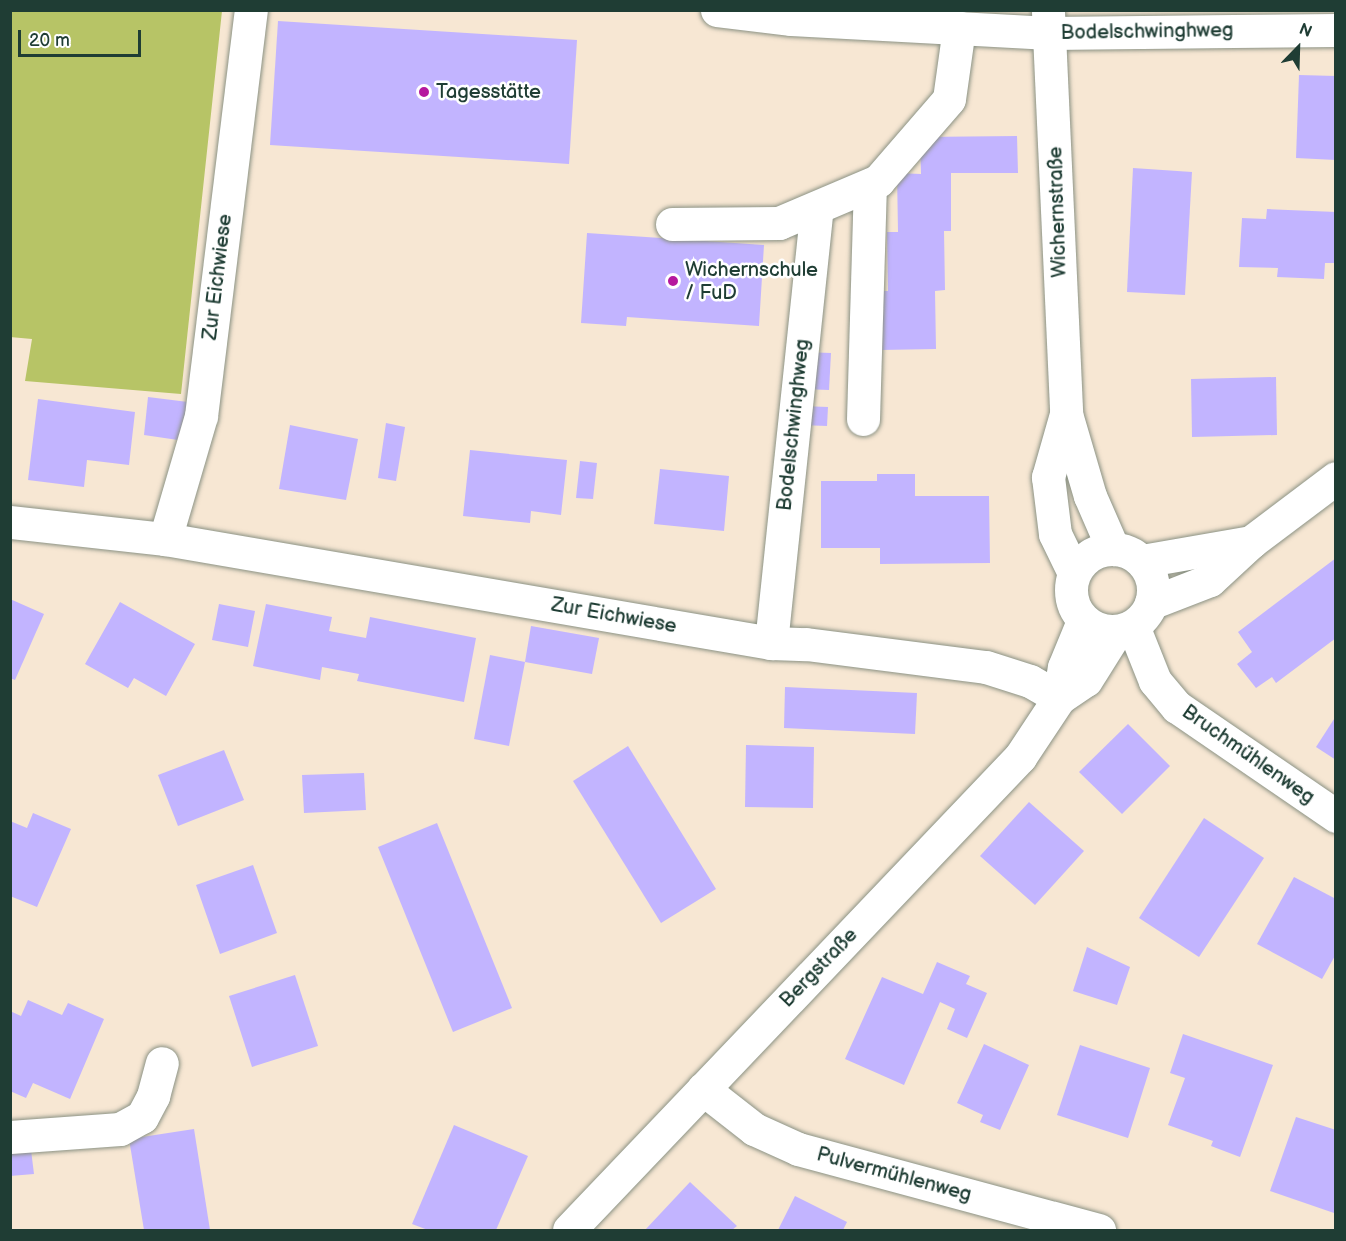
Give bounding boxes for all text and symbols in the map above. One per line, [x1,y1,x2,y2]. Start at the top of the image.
scale bar [21,18,144,56]
street label: Bodelschwinghweg [1060,18,1234,46]
north arrow [1268,18,1328,78]
text: N [1296,20,1314,42]
text: 20 m [29,30,70,51]
place label: Tagesstätte [436,80,541,104]
marker: Tagesstätte [417,85,431,99]
street label: Wichernstraße [1044,146,1072,278]
street label: Zur Eichwiese [198,213,238,341]
place label: Wichernschule / FuD [685,258,818,305]
marker: Wichernschule / FuD [666,274,680,288]
street label: Bodelschwinghweg [773,338,815,512]
street label: Zur Eichwiese [550,593,678,639]
street label: Bruchmühlenweg [1177,700,1319,810]
street label: Bergstraße [775,923,863,1013]
street label: Pulvermühlenweg [814,1143,974,1207]

